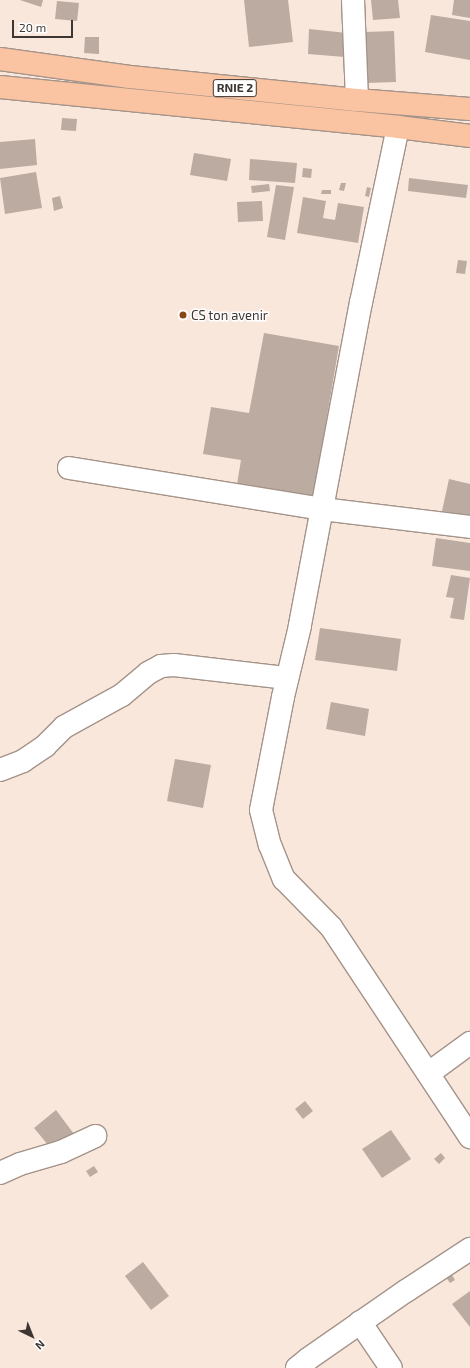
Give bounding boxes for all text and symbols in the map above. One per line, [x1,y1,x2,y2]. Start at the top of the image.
scale bar [14,12,75,38]
text: 20 m [19,20,46,34]
road number: RNIE 2 [212,78,258,98]
place label: CS ton avenir [191,307,268,323]
marker: CS ton avenir [178,310,188,320]
north arrow [12,1316,52,1356]
text: N [33,1338,48,1353]

